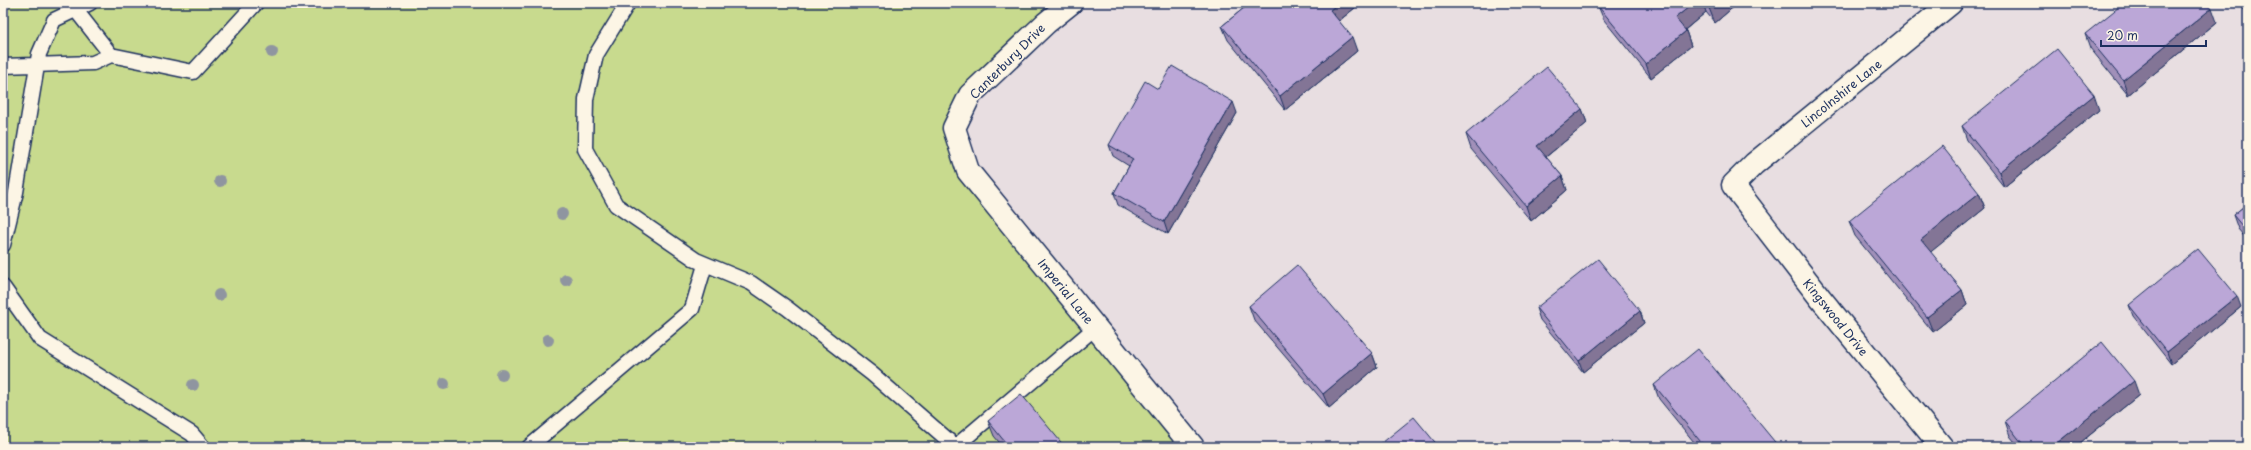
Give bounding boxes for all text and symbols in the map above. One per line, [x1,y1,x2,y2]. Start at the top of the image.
street label: Canterbury Drive [965,19,1049,103]
scale bar [2101,22,2206,48]
text: 20 m [2107,26,2138,44]
street label: Lincolnshire Lane [1797,54,1886,131]
street label: Imperial Lane [1034,254,1098,328]
street label: Kingswood Drive [1799,275,1873,359]

